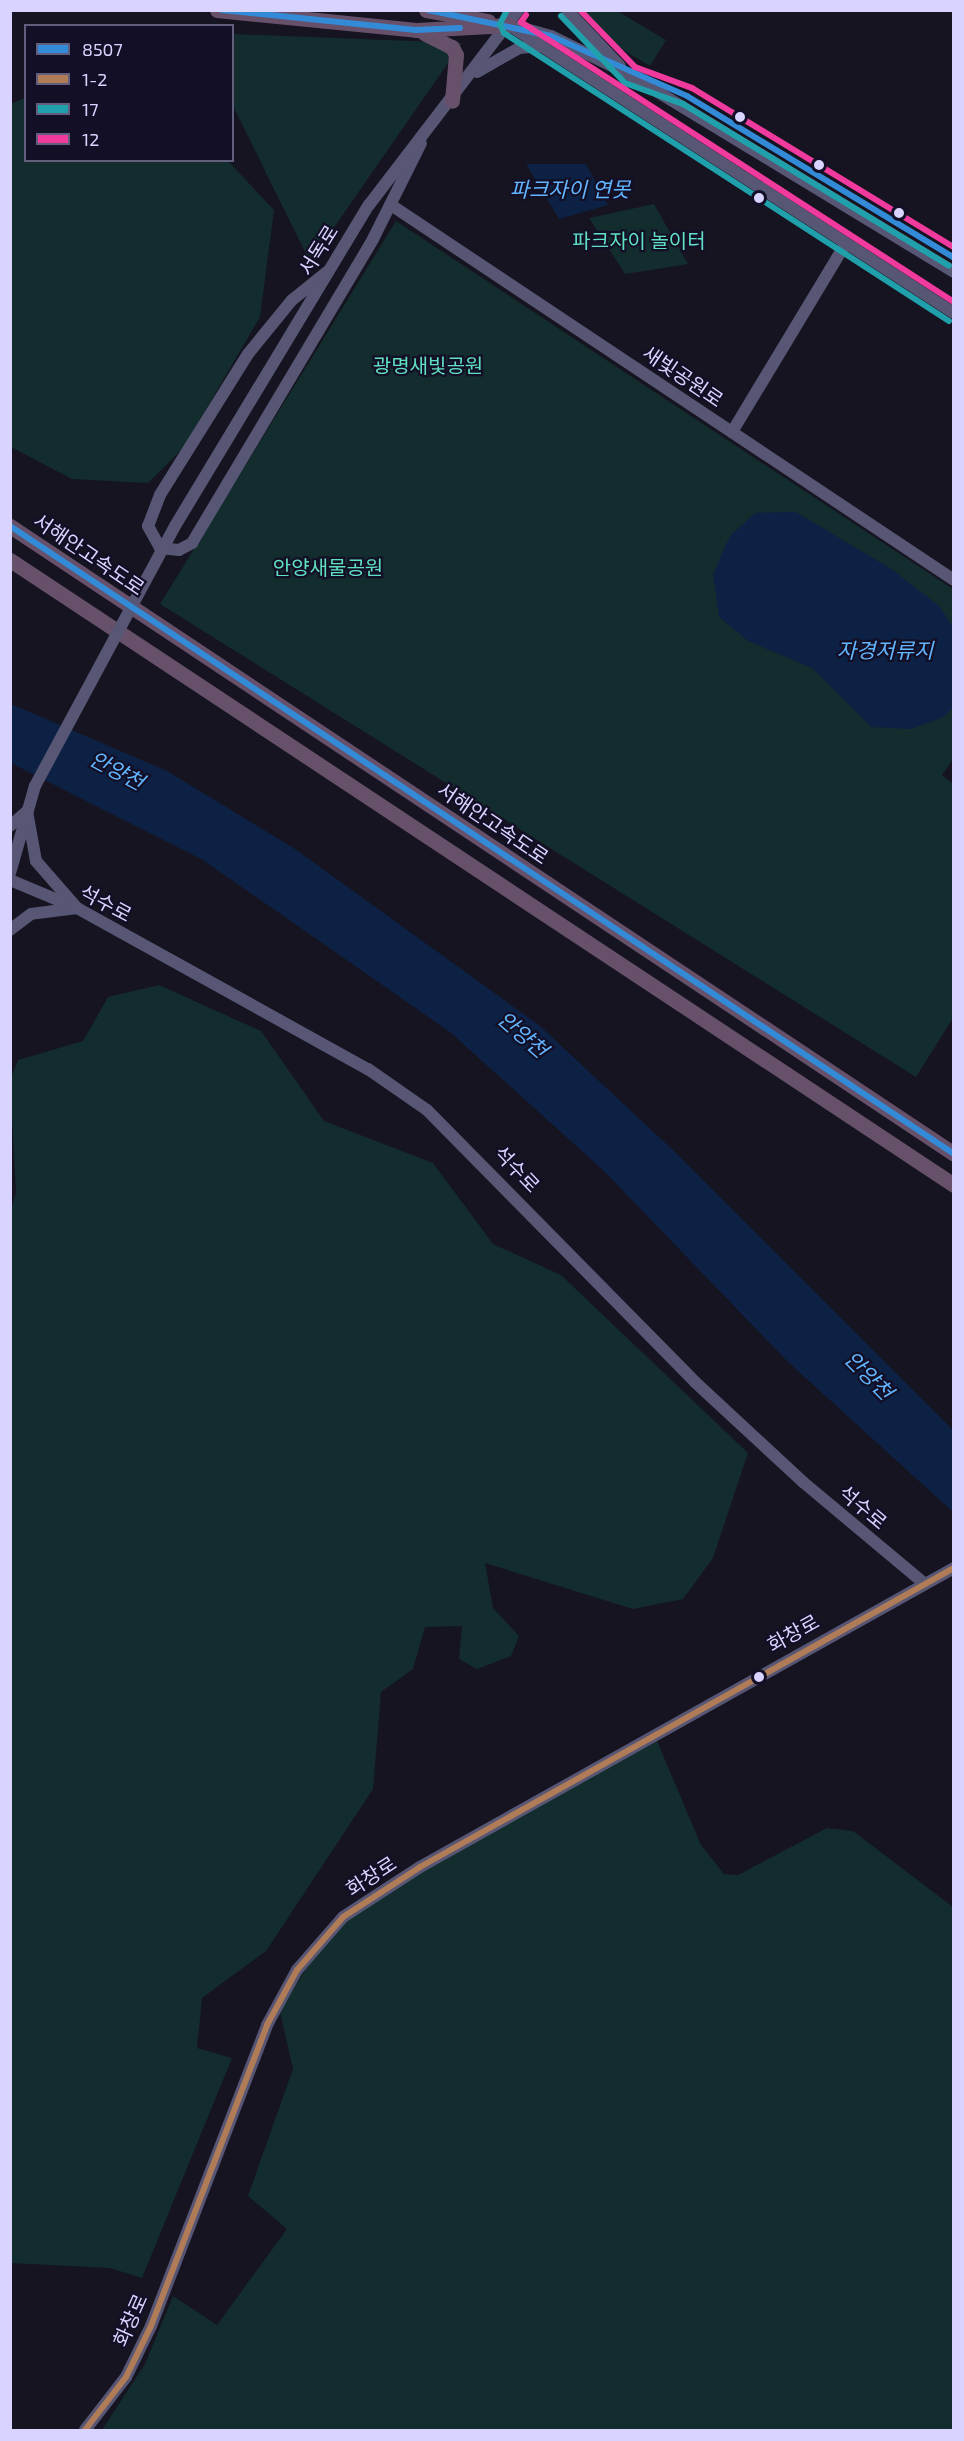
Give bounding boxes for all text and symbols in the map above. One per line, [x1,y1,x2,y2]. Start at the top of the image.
legend [24,24,234,162]
text: 8507 [82,38,123,60]
text: 1-2 [82,68,107,90]
text: 17 [82,98,98,120]
unlabelled marker [734,111,746,123]
text: 12 [82,128,99,150]
unlabelled marker [813,159,825,171]
water label: 파크자이 연못 [510,176,630,202]
unlabelled marker [753,192,765,204]
unlabelled marker [893,207,905,219]
street label: 서독로 [293,220,343,280]
park label: 파크자이 놀이터 [572,228,706,252]
street label: 새빛공원로 [638,340,728,412]
park label: 광명새빛공원 [373,353,483,377]
street label: 서해안고속도로 [29,508,149,600]
park label: 안양새물공원 [273,555,383,579]
water label: 자경저류지 [837,637,933,663]
water label: 안양천 [85,745,149,795]
street label: 서해안고속도로 [433,777,553,869]
street label: 석수로 [76,879,136,927]
water label: 안양천 [493,1005,553,1063]
street label: 석수로 [489,1141,545,1197]
water label: 안양천 [840,1346,898,1404]
street label: 석수로 [834,1480,892,1534]
street label: 화창로 [763,1609,823,1657]
unlabelled marker [753,1671,765,1683]
street label: 화창로 [341,1851,401,1901]
street label: 화창로 [108,2290,152,2350]

